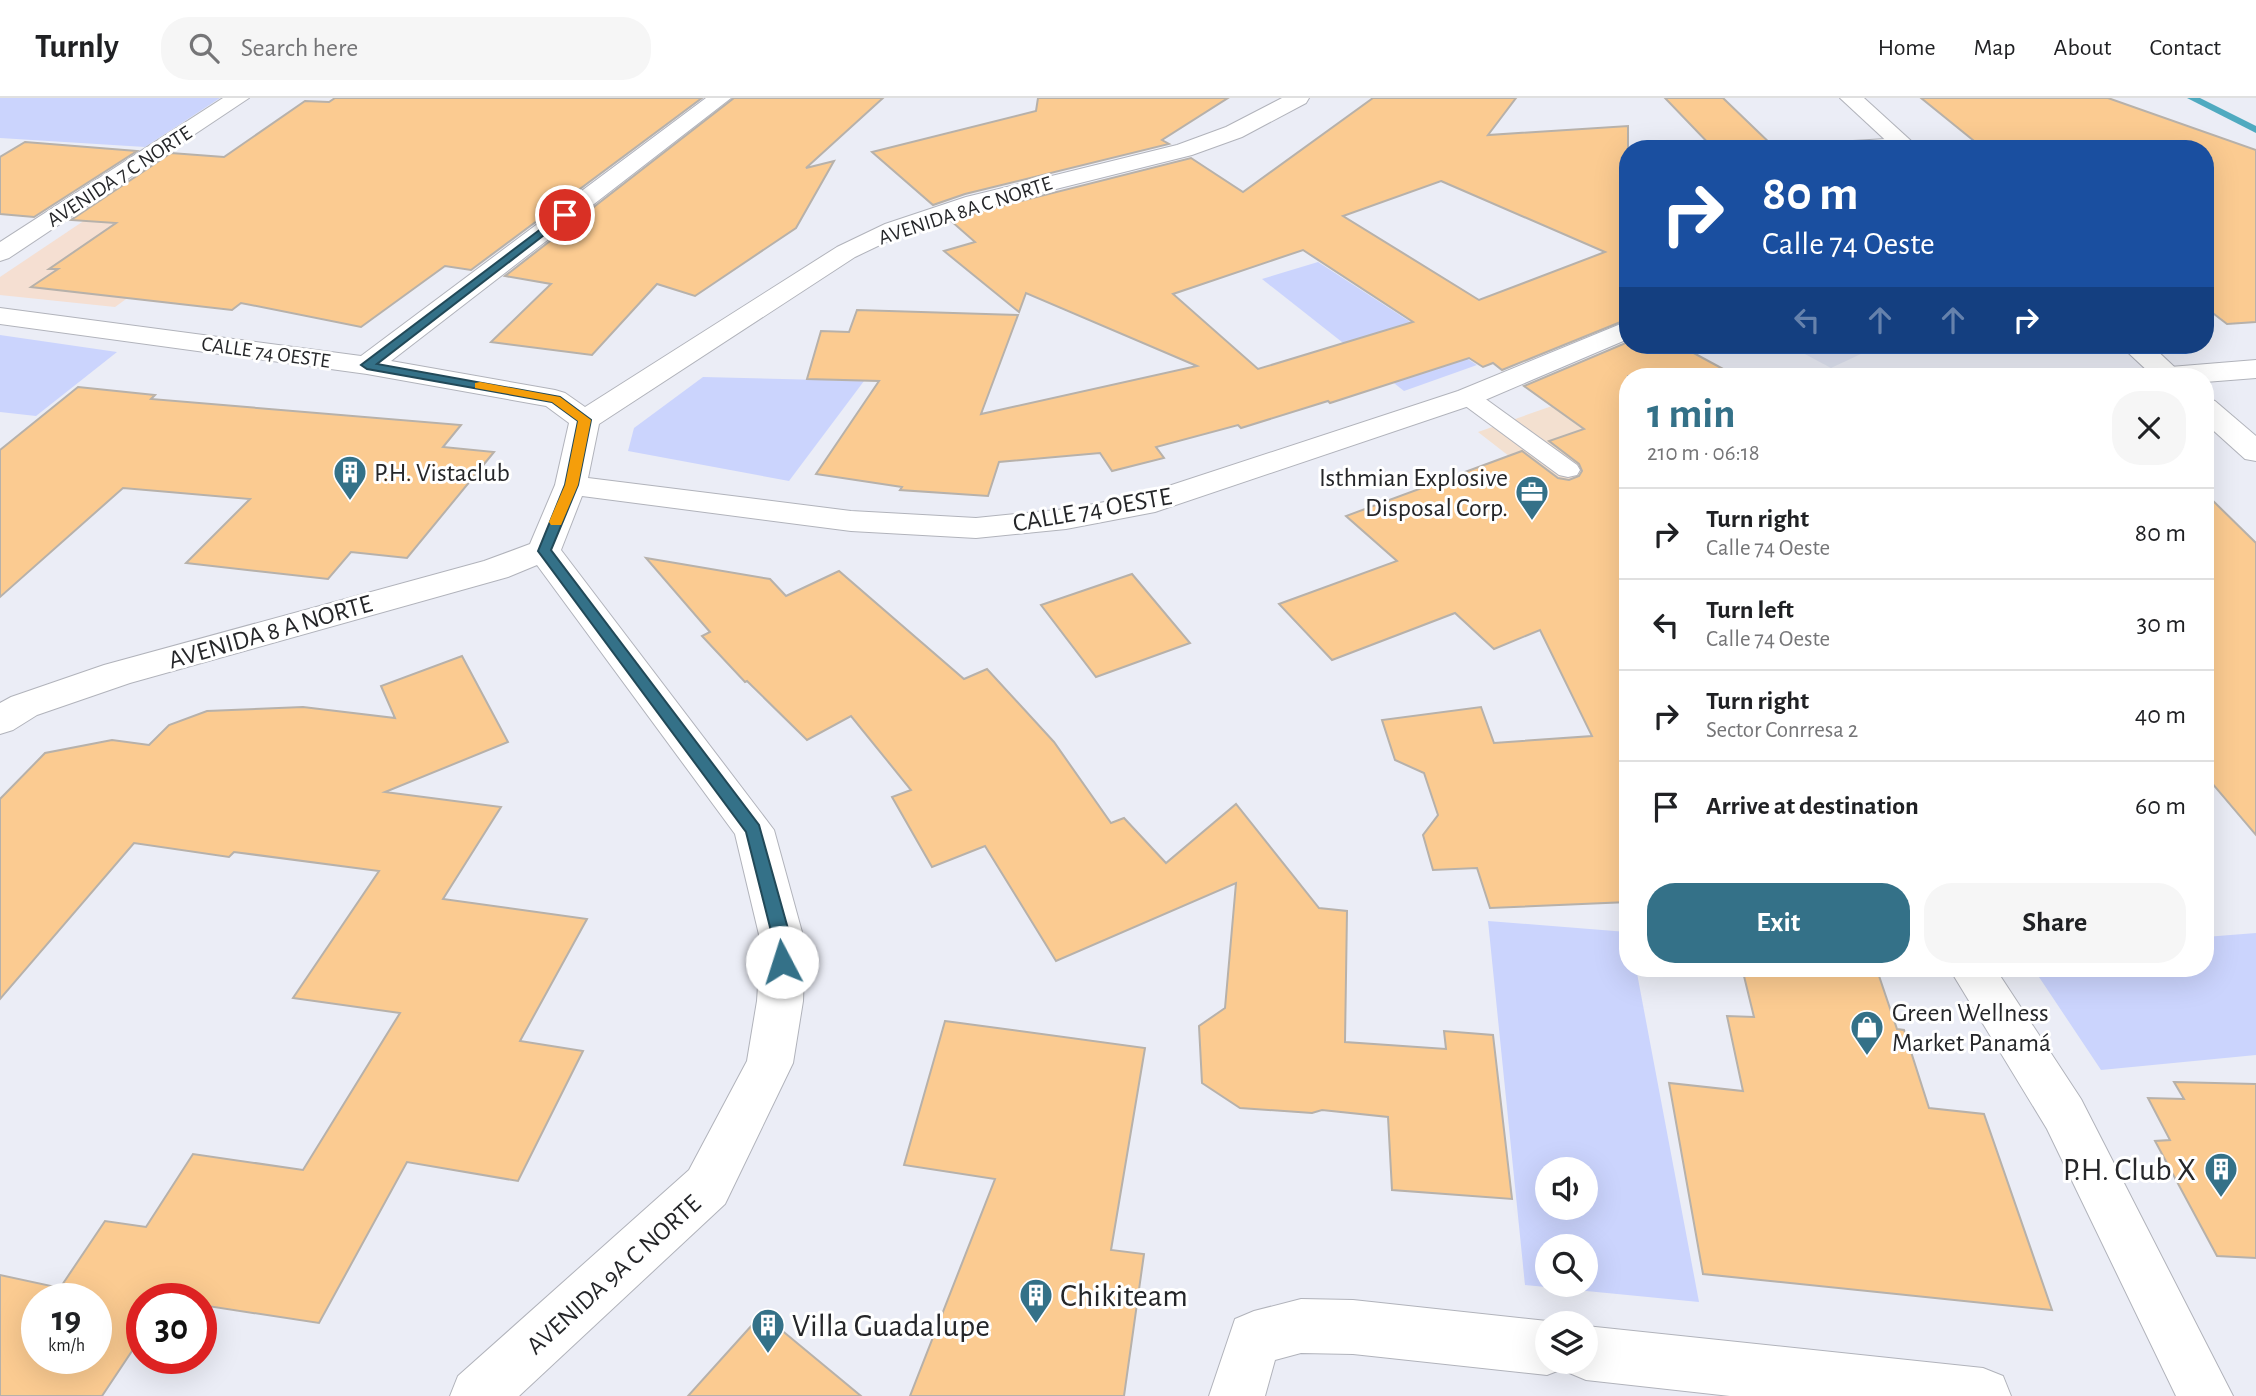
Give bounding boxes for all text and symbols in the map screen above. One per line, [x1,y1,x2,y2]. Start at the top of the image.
search box [161,17,651,80]
icon: search [185,29,223,67]
text: Turnly [35,31,119,64]
text: Search here [241,35,358,61]
text: Home [1878,36,1936,60]
text: Map [1974,36,2016,60]
text: About [2054,36,2111,60]
text: Contact [2149,36,2221,60]
street label: AVENIDA 7 C NORTE [43,122,195,231]
icon: right [1647,168,1738,259]
text: 80 m [1762,170,1859,219]
street label: AVENIDA 8A C NORTE [876,173,1054,248]
pin [535,185,595,245]
icon: arrive [546,196,584,234]
text: Calle 74 Oeste [1762,228,1935,260]
icon: left [1788,301,1826,339]
icon: ahead [1861,301,1899,339]
icon: ahead [1934,301,1972,339]
icon: right [2007,301,2045,339]
street label: CALLE 74 OESTE [200,333,332,372]
button: close [2112,391,2186,465]
text: 1 min [1647,393,1736,435]
text: 210 m · 06:18 [1647,442,1760,465]
building icon: P.H. Vistaclub [331,453,369,502]
place label: P.H. Vistaclub [374,460,510,486]
place label: Isthmian Explosive Disposal Corp. [1319,465,1508,521]
office icon: Isthmian Explosive Disposal Corp. [1513,473,1551,522]
street label: CALLE 74 OESTE [1011,483,1174,537]
text: Turn right [1706,506,1809,532]
icon: right [1647,515,1685,553]
text: 80 m [2135,520,2186,546]
text: Calle 74 Oeste [1706,537,1830,560]
street label: AVENIDA 8 A NORTE [165,590,375,673]
text: Turn left [1706,597,1794,623]
icon: left [1647,606,1685,644]
text: 30 m [2136,611,2186,637]
text: Calle 74 Oeste [1706,628,1830,651]
text: Turn right [1706,688,1809,714]
icon: right [1647,697,1685,735]
text: 40 m [2135,702,2186,728]
text: Sector Conrresa 2 [1706,719,1858,742]
icon: arrive [1647,788,1685,826]
text: Arrive at destination [1706,793,1919,819]
text: 60 m [2135,793,2186,819]
button: Exit [1647,883,1910,963]
button: Share [1924,883,2186,963]
position arrow [745,925,819,999]
place label: Green Wellness Market Panamá [1892,1000,2051,1056]
shop icon: Green Wellness Market Panamá [1848,1008,1886,1057]
building icon: P.H. Club X [2202,1150,2240,1199]
place label: P.H. Club X [2063,1154,2196,1186]
map controls [1535,1157,1598,1374]
button: sound [1535,1157,1598,1220]
street label: AVENIDA 9A C NORTE [522,1190,706,1359]
button: search [1535,1234,1598,1297]
building icon: Chikiteam [1017,1276,1055,1325]
place label: Chikiteam [1060,1280,1188,1312]
speed limit sign: 30 [126,1283,217,1374]
text: 19 [52,1302,81,1337]
building icon: Villa Guadalupe [749,1306,787,1355]
place label: Villa Guadalupe [792,1310,990,1342]
button: layers [1535,1311,1598,1374]
text: km/h [48,1337,85,1355]

